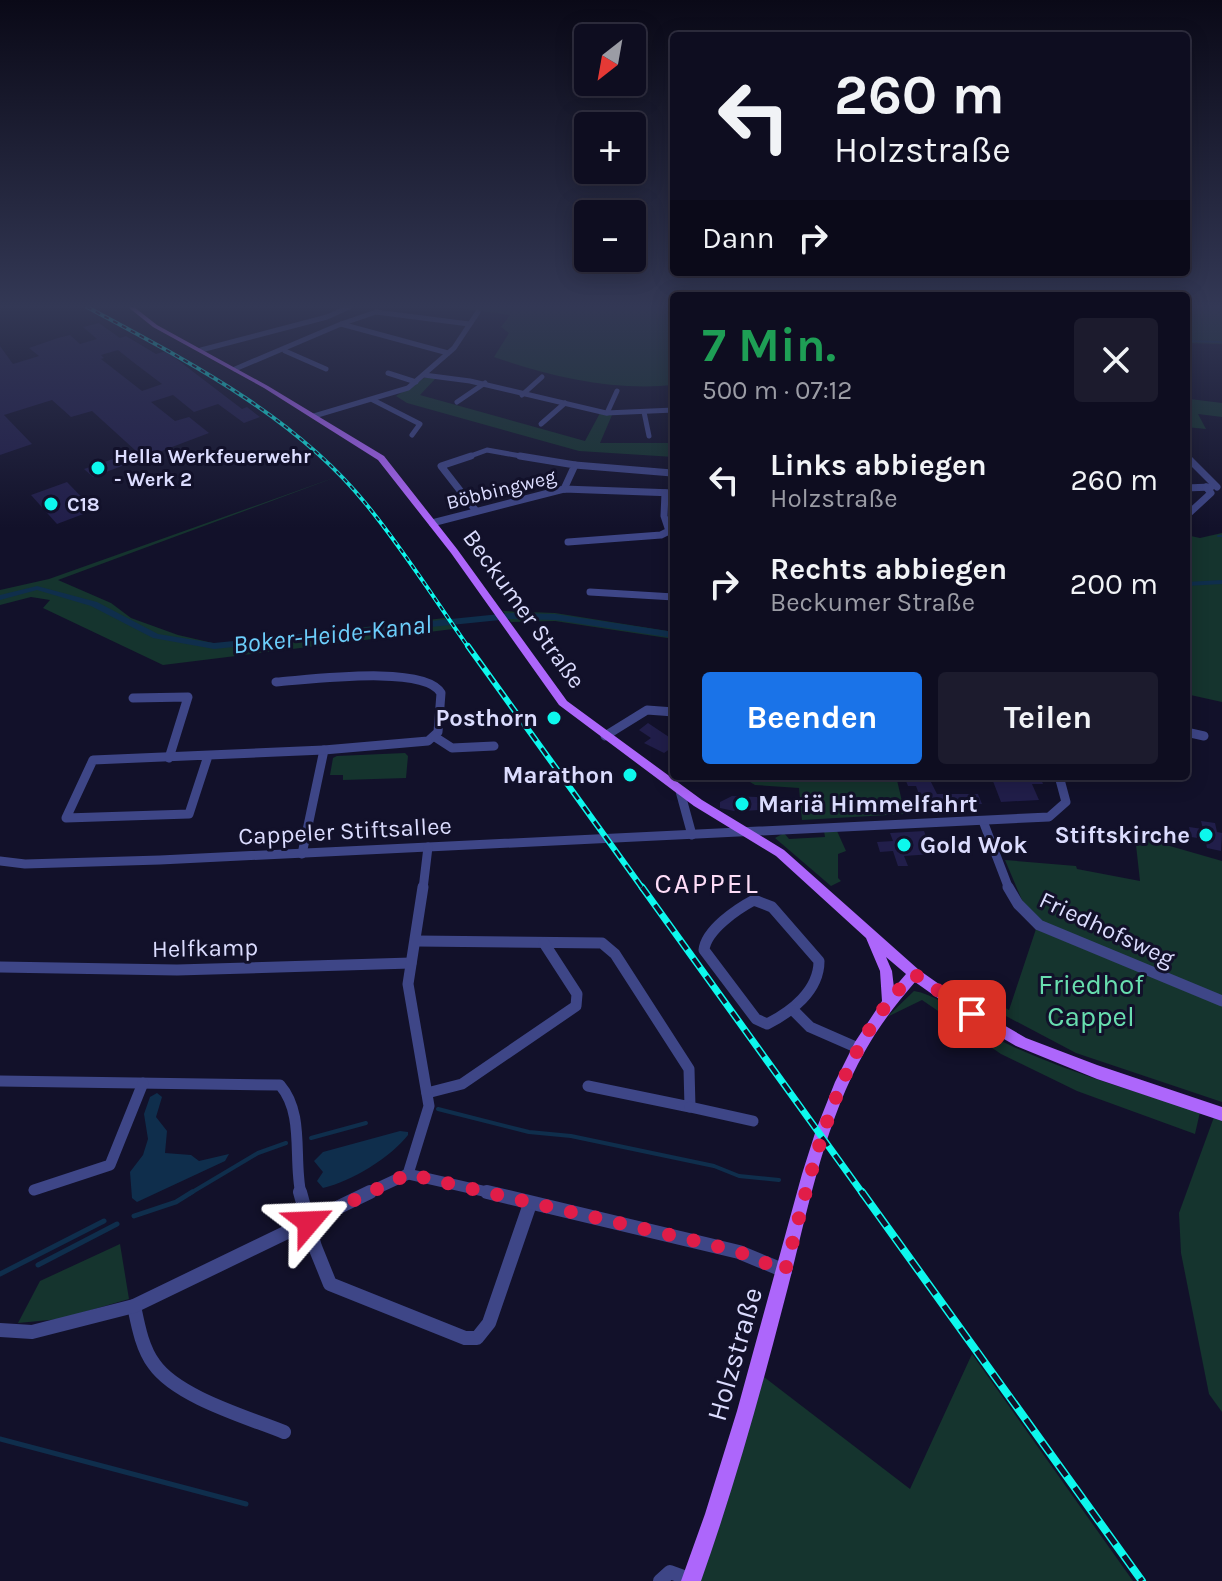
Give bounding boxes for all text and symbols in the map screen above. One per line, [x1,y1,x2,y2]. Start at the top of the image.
north arrow [574,24,646,96]
map controls [574,24,646,272]
text: 260 m [834,62,1005,127]
icon: left [702,64,806,168]
button: + [574,112,646,184]
text: Holzstraße [834,129,1011,171]
button: − [574,200,646,272]
icon: right [791,216,835,260]
text: Dann [702,220,775,256]
text: 7 Min. [702,317,836,373]
button: close [1074,318,1158,402]
text: 500 m · 07:12 [702,375,852,406]
place label: Hella Werkfeuerwehr - Werk 2 [114,445,311,491]
text: Links abbiegen [770,447,987,483]
icon: left [702,458,746,502]
marker: Hella Werkfeuerwehr - Werk 2 [89,459,107,477]
text: 260 m [1070,462,1158,498]
street label: Böbbingweg [444,465,558,514]
text: Holzstraße [770,483,898,514]
place label: C18 [67,493,100,516]
marker: C18 [42,495,60,513]
street label: Beckumer Straße [457,524,591,694]
text: Rechts abbiegen [770,551,1007,587]
icon: right [702,562,746,606]
text: 200 m [1070,566,1158,602]
text: Beckumer Straße [770,587,975,618]
water label: Boker-Heide-Kanal [231,609,433,660]
button: Beenden [702,672,922,764]
button: Teilen [938,672,1158,764]
place label: Posthorn [435,704,538,732]
marker: Posthorn [545,709,563,727]
place label: Marathon [503,761,614,789]
marker: Marathon [621,766,639,784]
place label: Mariä Himmelfahrt [758,790,978,818]
marker: Mariä Himmelfahrt [733,795,751,813]
street label: Cappeler Stiftsallee [238,811,452,851]
place label: Stiftskirche [1055,821,1190,849]
marker: Stiftskirche [1197,826,1215,844]
place label: Gold Wok [920,831,1027,859]
marker: Gold Wok [895,836,913,854]
district label: CAPPEL [654,867,760,900]
street label: Friedhofsweg [1035,885,1180,973]
street label: Helfkamp [151,933,259,963]
park label: Friedhof Cappel [1038,968,1144,1033]
pin [938,980,1006,1048]
icon: arrive [950,992,994,1036]
position arrow [267,1180,351,1264]
street label: Holzstraße [700,1284,769,1425]

